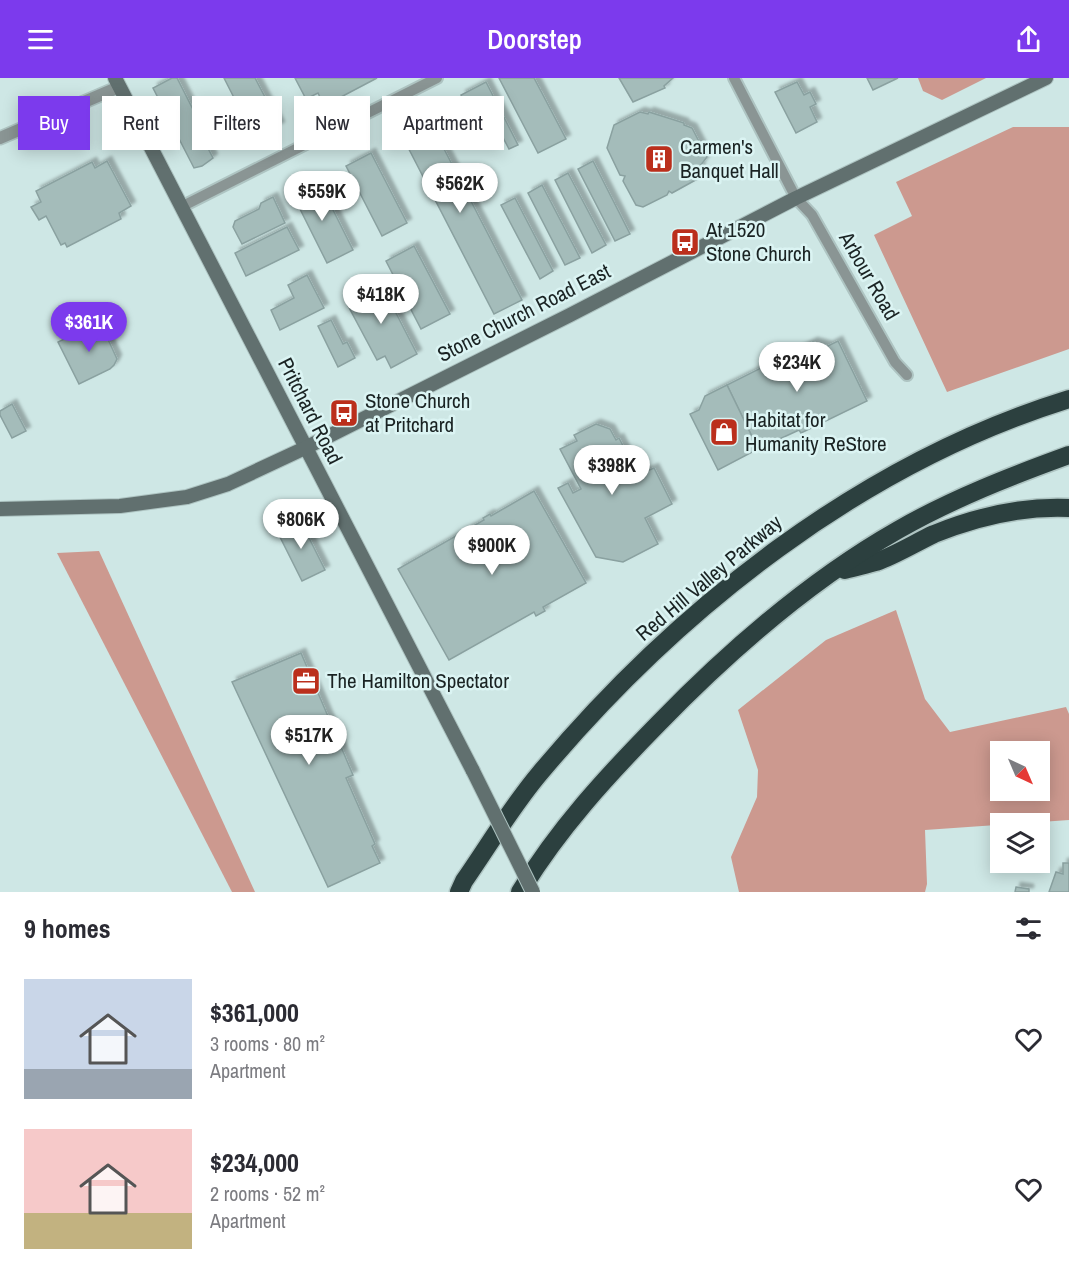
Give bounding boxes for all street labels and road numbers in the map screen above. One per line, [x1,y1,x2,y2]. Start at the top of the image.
street label: Arbour Road [832,225,906,325]
street label: Stone Church Road East [432,256,615,369]
street label: Pritchard Road [271,353,350,469]
street label: Red Hill Valley Parkway [629,508,788,647]

